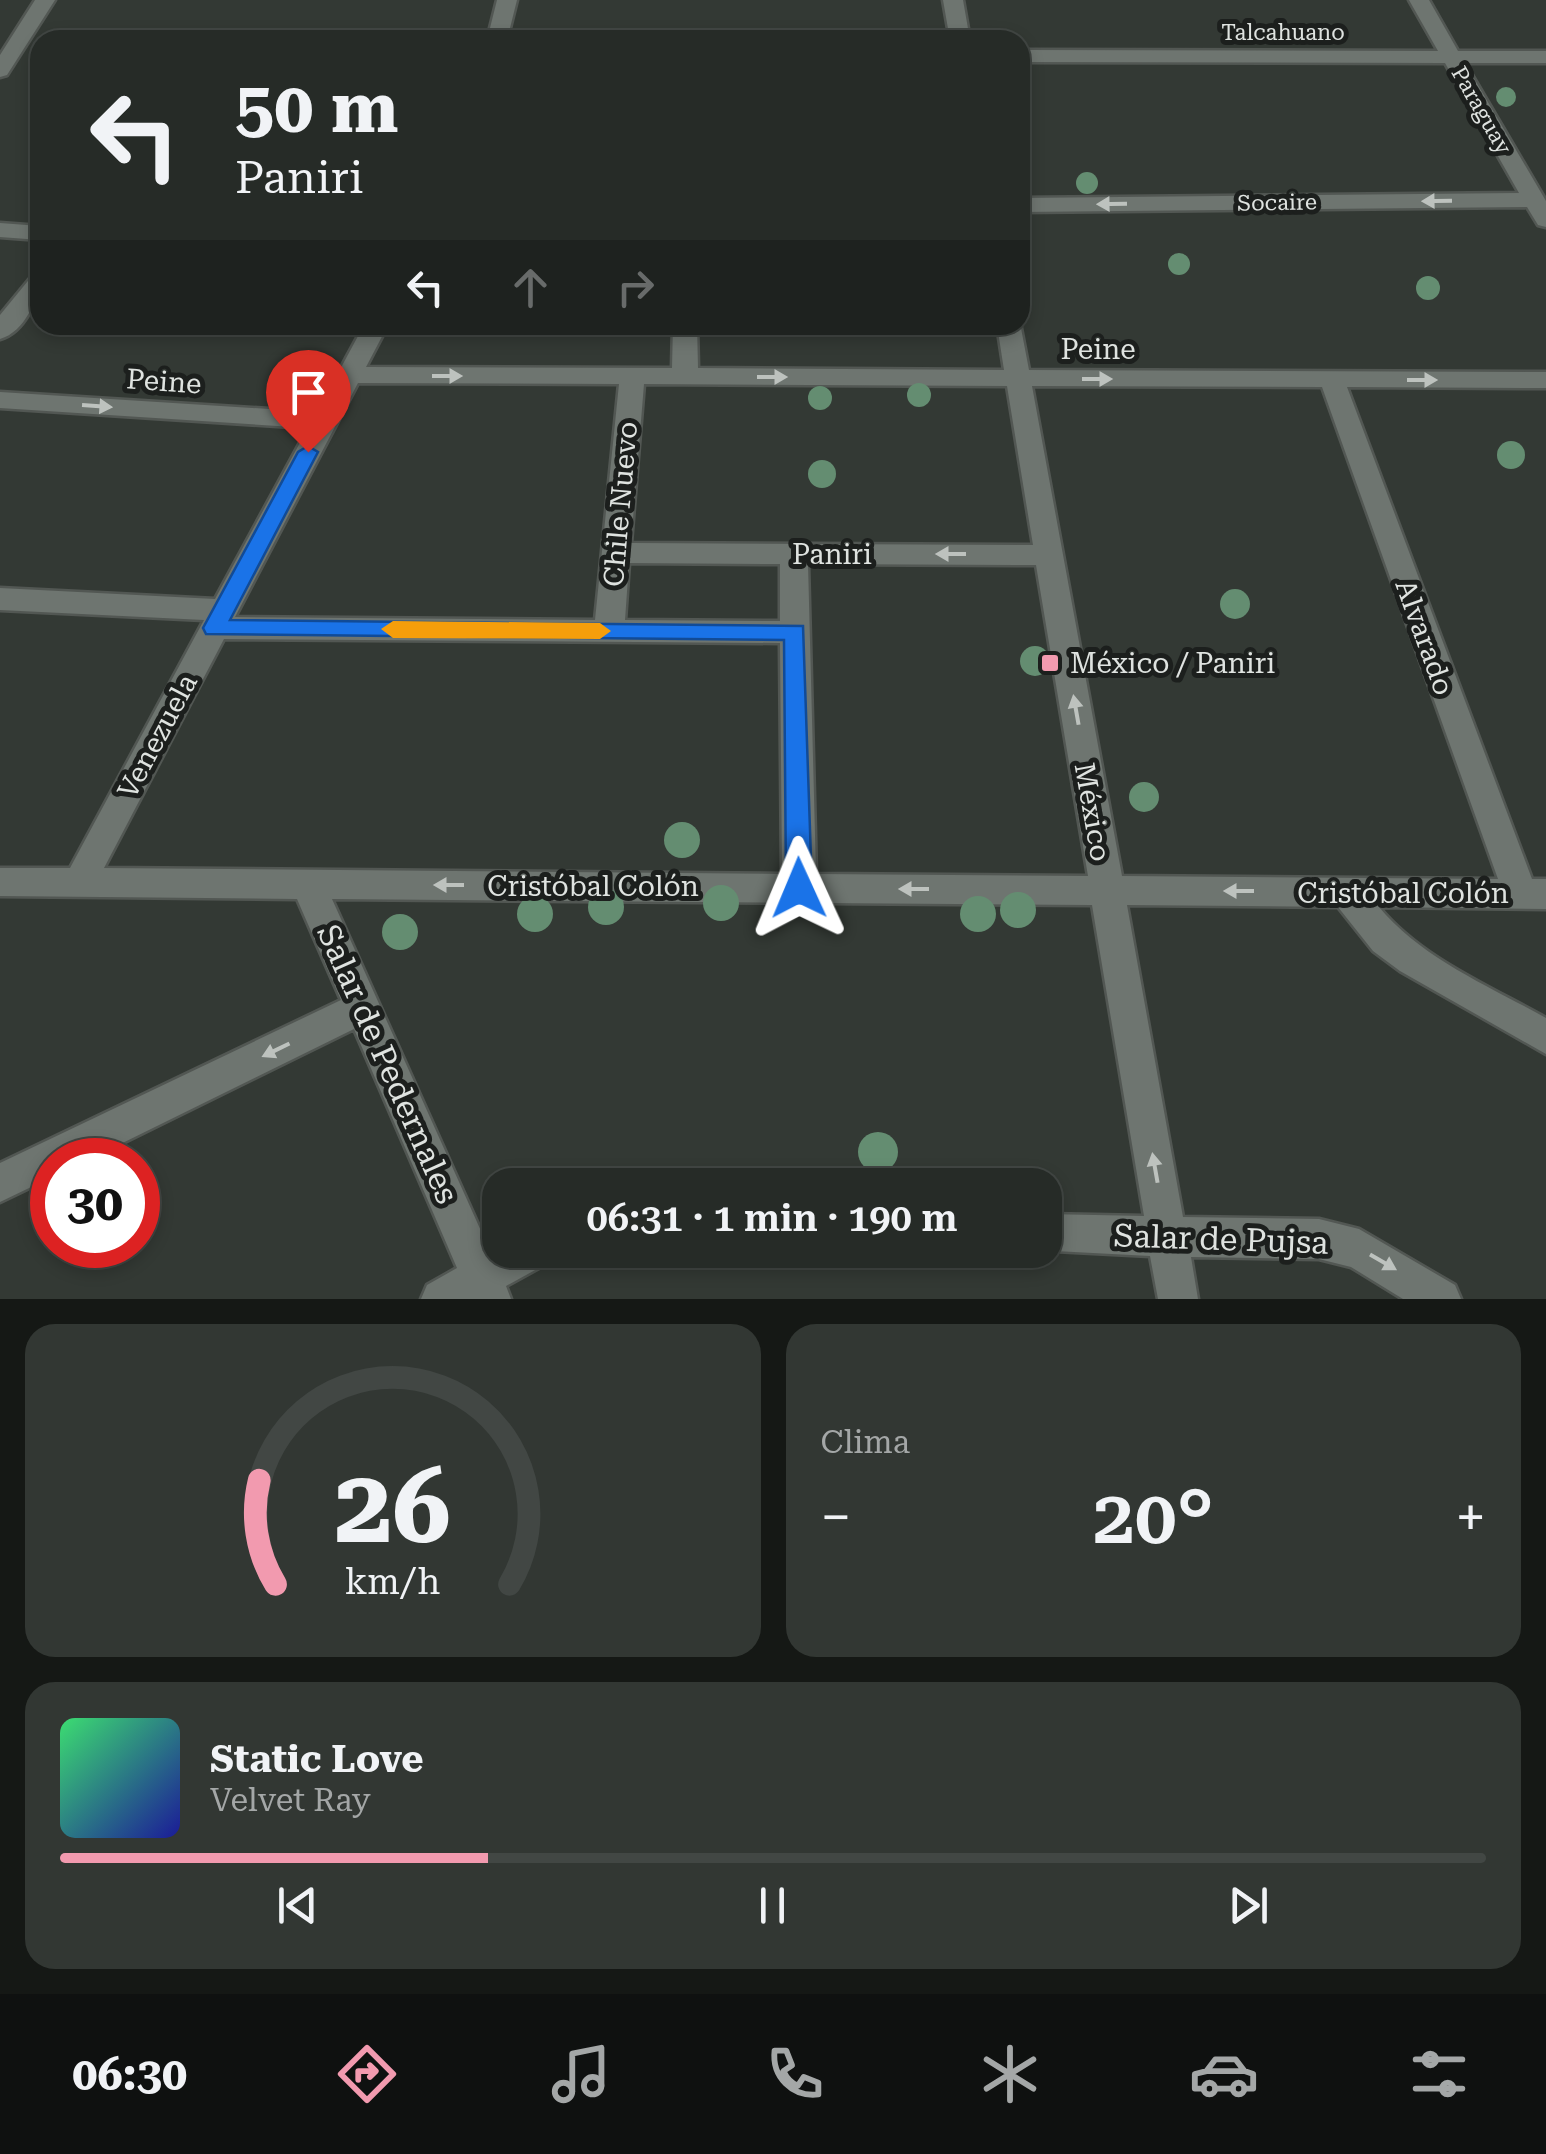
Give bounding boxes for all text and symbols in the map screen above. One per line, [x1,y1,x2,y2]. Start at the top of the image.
street label: Talcahuano [1221,20,1345,45]
street label: Paraguay [1447,62,1517,158]
text: 50 m [235,67,399,149]
icon: left [70,70,200,200]
text: Paniri [235,151,363,204]
street label: Socaire [1237,189,1317,216]
one-way arrow [1420,193,1452,209]
one-way arrow [1096,196,1128,212]
icon: left [398,260,453,315]
icon: ahead [503,260,558,315]
icon: right [608,260,663,315]
street label: Peine [1060,333,1136,366]
pin [266,350,351,453]
street label: Peine [125,362,203,401]
icon: arrive [281,365,336,420]
one-way arrow [431,368,463,384]
one-way arrow [756,369,788,385]
one-way arrow [1081,371,1113,387]
one-way arrow [1406,372,1438,388]
one-way arrow [82,398,114,414]
street label: Chile Nuevo [597,420,644,588]
street label: Paniri [792,538,872,571]
one-way arrow [935,546,967,562]
street label: Alvarado [1388,575,1461,700]
place label: México / Paniri [1070,647,1275,680]
marker: México / Paniri [1039,652,1061,674]
street label: Venezuela [111,668,204,804]
one-way arrow [1068,694,1083,725]
street label: México [1068,760,1117,864]
position arrow [747,836,851,940]
street label: Cristóbal Colón [487,870,699,903]
one-way arrow [432,877,464,893]
street label: Cristóbal Colón [1297,877,1509,910]
one-way arrow [897,881,929,897]
one-way arrow [1222,883,1254,899]
street label: Salar de Pedernales [309,919,467,1209]
one-way arrow [261,1041,290,1058]
speed limit sign: 30 [30,1138,160,1268]
one-way arrow [1147,1152,1162,1184]
text: 06:31 · 1 min · 190 m [587,1196,958,1240]
street label: Salar de Pujsa [1113,1216,1329,1262]
one-way arrow [1368,1253,1397,1270]
text: Clima [821,1423,910,1461]
text: 26 [335,1446,451,1567]
text: 20° [1093,1473,1214,1561]
text: − [821,1485,851,1549]
text: + [1455,1485,1486,1549]
text: km/h [345,1561,441,1603]
text: Static Love [210,1737,423,1781]
text: Velvet Ray [210,1781,371,1819]
icon: previous [270,1878,325,1933]
icon: pause [745,1878,800,1933]
icon: next [1221,1878,1276,1933]
icon: directions [332,2039,402,2109]
icon: music [546,2039,616,2109]
icon: phone [760,2039,830,2109]
icon: climate [975,2039,1045,2109]
icon: car [1189,2039,1259,2109]
icon: filters [1404,2039,1474,2109]
text: 06:30 [72,2048,187,2101]

